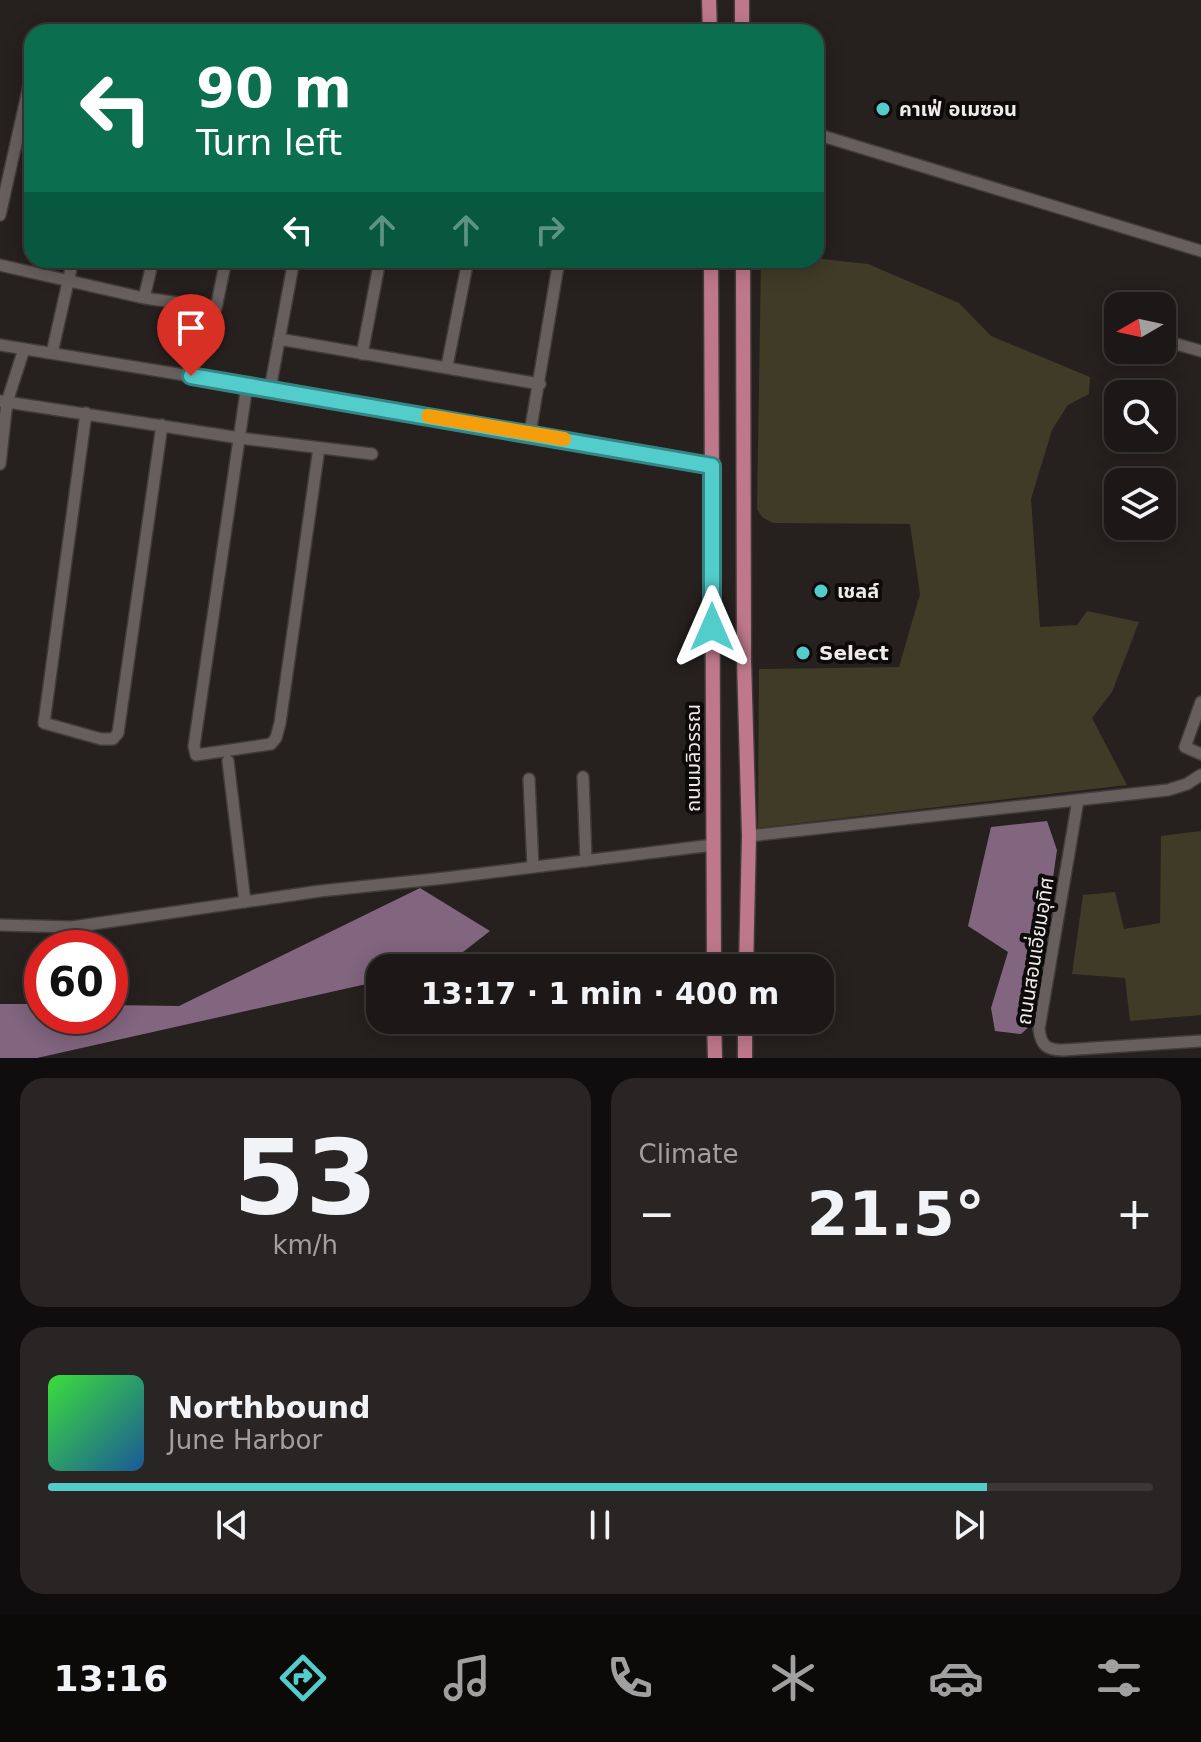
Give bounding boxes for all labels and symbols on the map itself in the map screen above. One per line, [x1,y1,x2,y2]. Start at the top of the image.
place label: คาเฟ่ อเมซอน [899,97,1017,121]
marker: คาเฟ่ อเมซอน [874,100,892,118]
north arrow [1104,292,1176,364]
pin [157,294,225,376]
place label: เชลล์ [837,579,879,603]
marker: เชลล์ [812,582,830,600]
position arrow [670,585,754,669]
place label: Select [819,641,889,665]
marker: Select [794,644,812,662]
street label: ถนนมลิวรรณ [681,704,705,812]
street label: ถนนสอนเอี่ยมอุทิศ [1009,875,1059,1027]
speed limit sign: 60 [24,930,128,1034]

